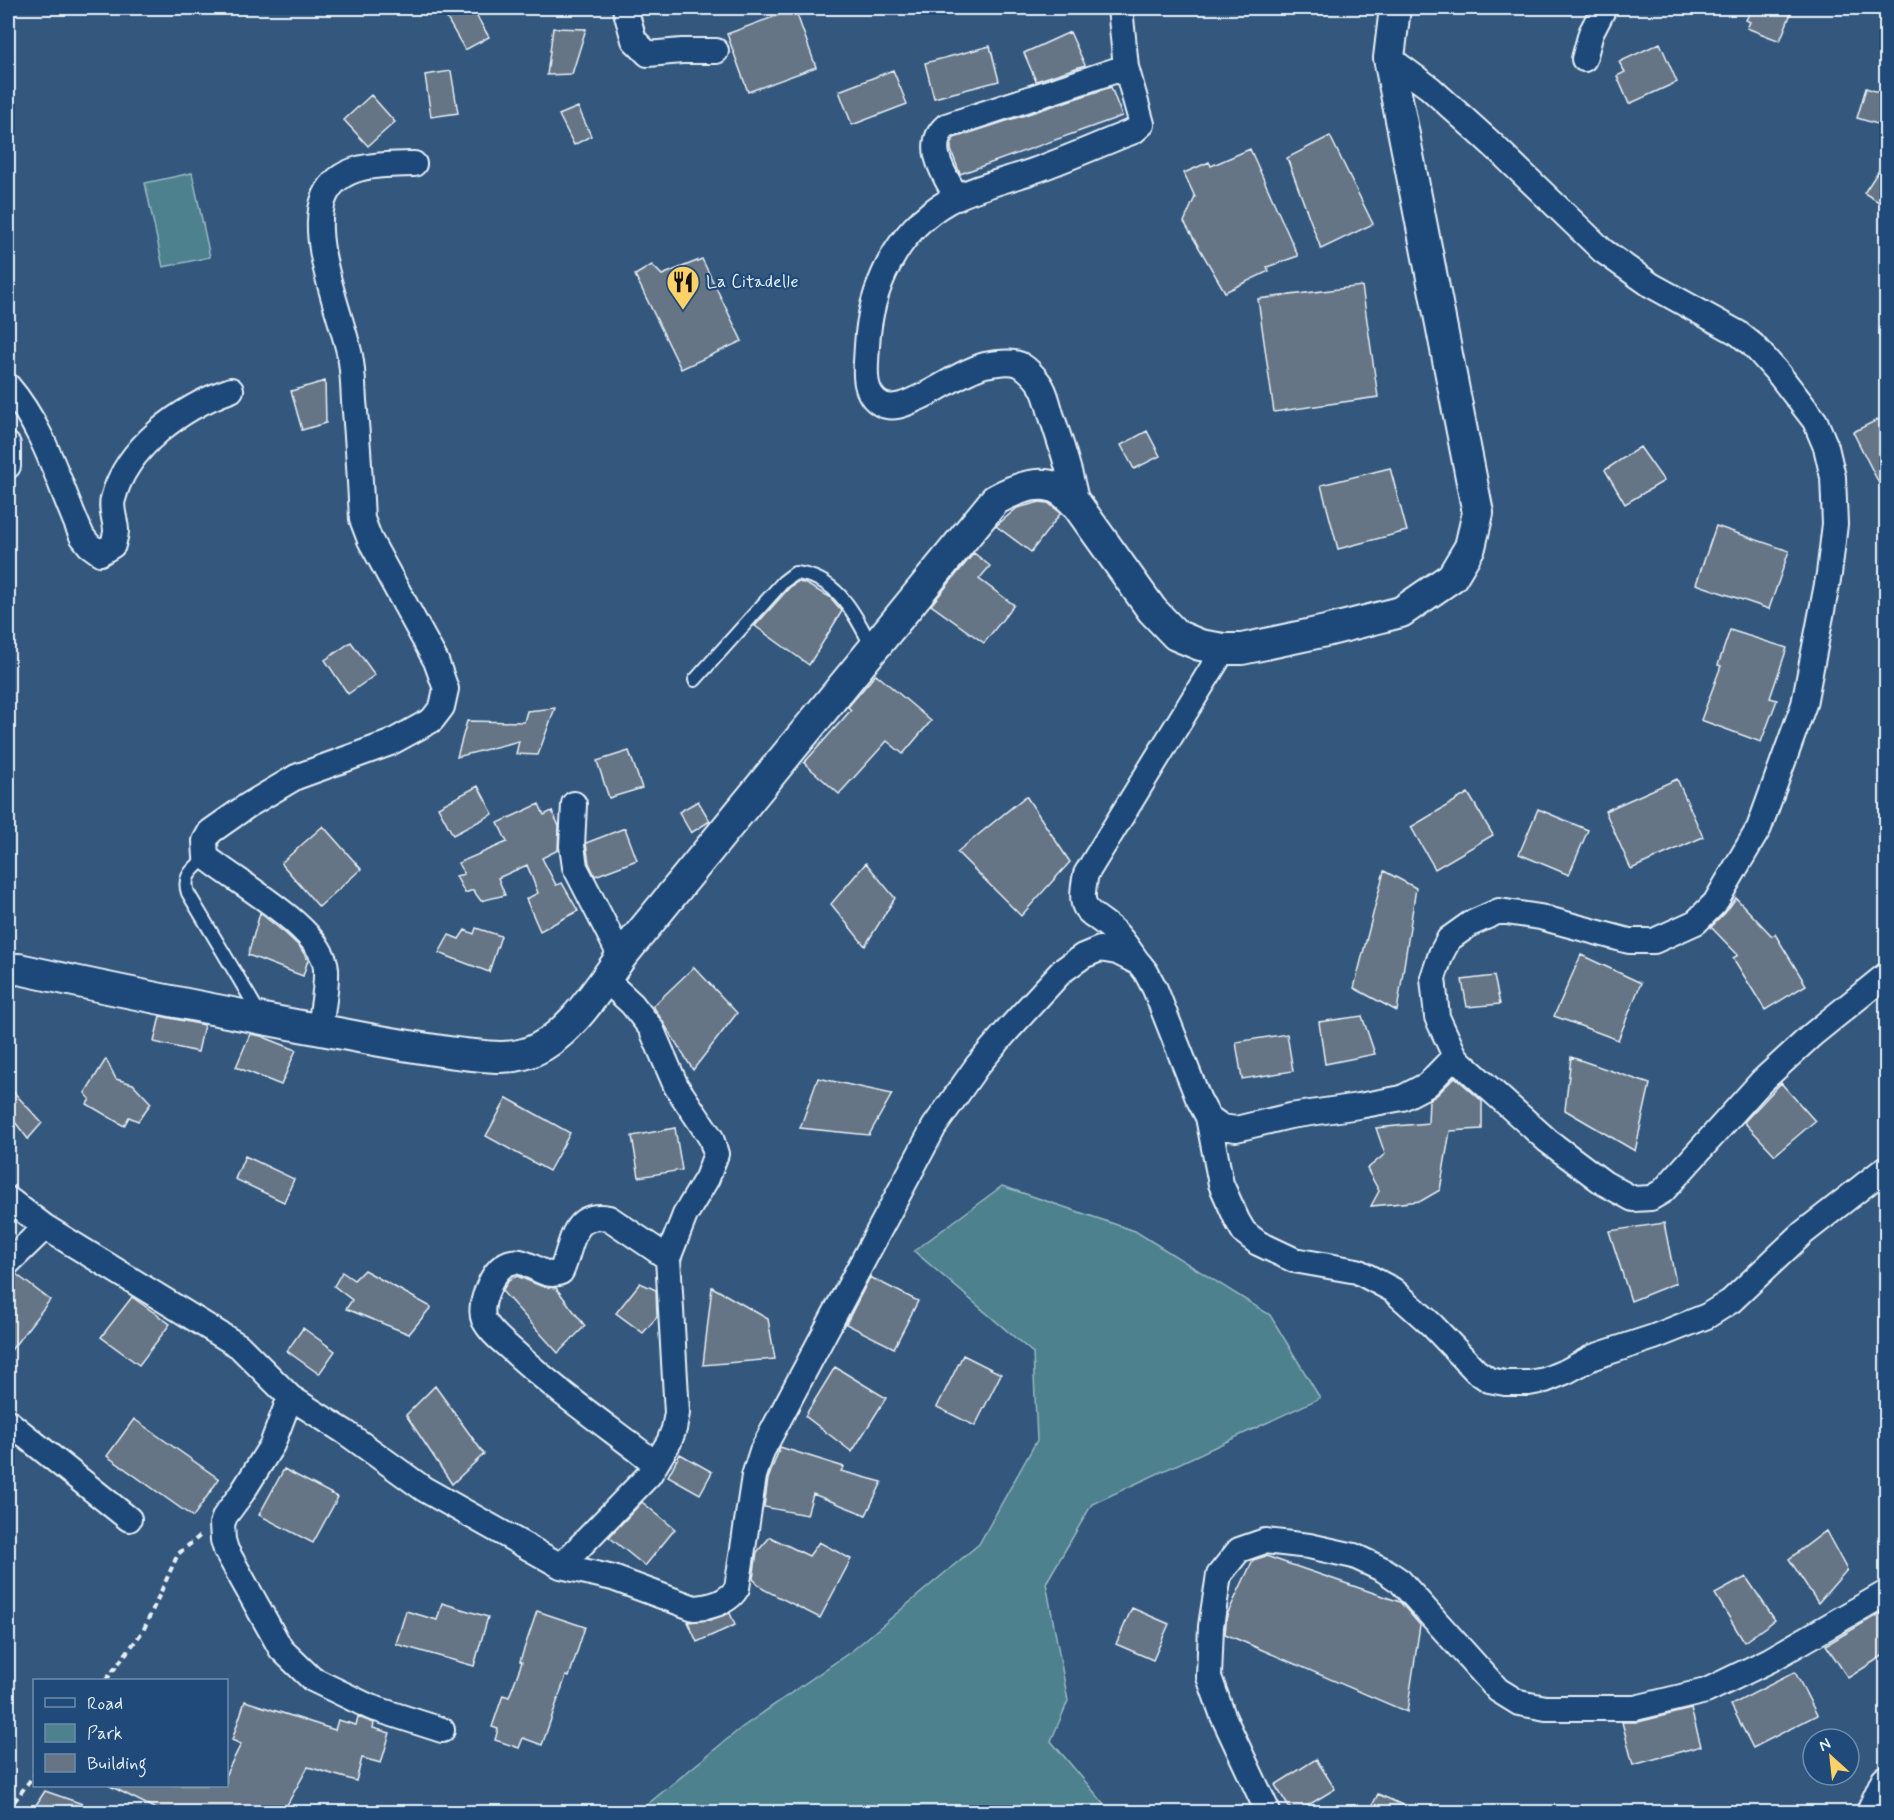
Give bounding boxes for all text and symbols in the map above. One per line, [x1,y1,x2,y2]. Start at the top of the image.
restaurant icon: La Citadelle [665,264,701,311]
place label: La Citadelle [706,270,799,294]
legend [33,1679,228,1787]
text: Road [87,1692,123,1716]
text: Park [87,1722,123,1746]
north arrow [1801,1727,1861,1787]
text: N [1815,1733,1834,1757]
text: Building [87,1752,147,1778]

